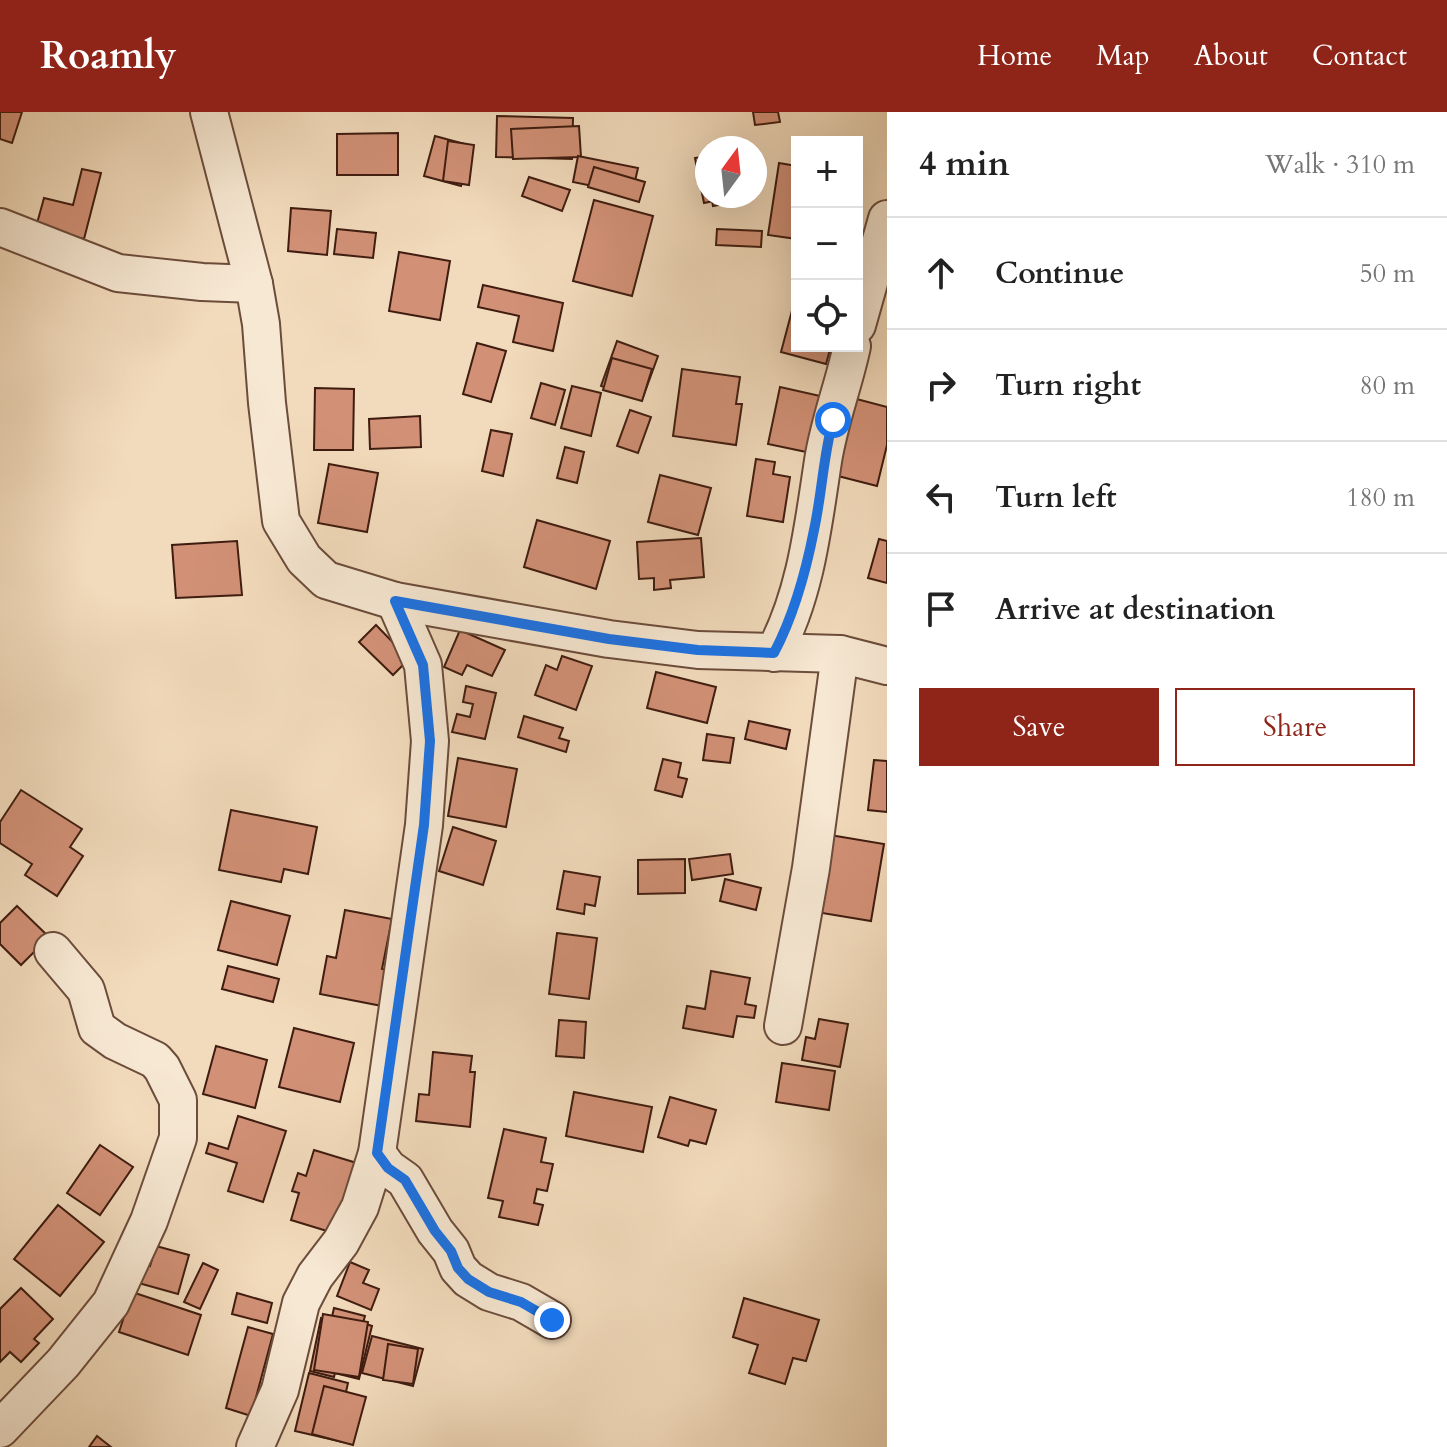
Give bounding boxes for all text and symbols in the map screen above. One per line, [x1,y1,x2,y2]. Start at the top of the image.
text: Roamly [40,30,177,82]
text: Home [977,37,1052,75]
text: Map [1096,37,1150,75]
text: About [1194,37,1268,75]
text: Contact [1312,37,1407,75]
north arrow [695,136,767,208]
map controls [791,136,863,352]
button: + [791,136,863,208]
text: 4 min [919,141,1010,187]
text: Walk · 310 m [1265,147,1415,182]
button: − [791,208,863,280]
icon: ahead [919,251,963,295]
text: Continue [995,253,1124,294]
text: 50 m [1359,256,1415,291]
button: locate [791,280,863,352]
icon: right [919,363,963,407]
text: Turn right [995,365,1141,406]
text: 80 m [1359,368,1415,403]
route start [815,402,851,438]
icon: left [919,475,963,519]
text: Turn left [995,477,1117,518]
text: 180 m [1346,480,1415,515]
icon: arrive [919,587,963,631]
text: Arrive at destination [995,589,1275,630]
button: Save [919,688,1159,766]
button: Share [1175,688,1415,766]
route end [534,1302,570,1338]

